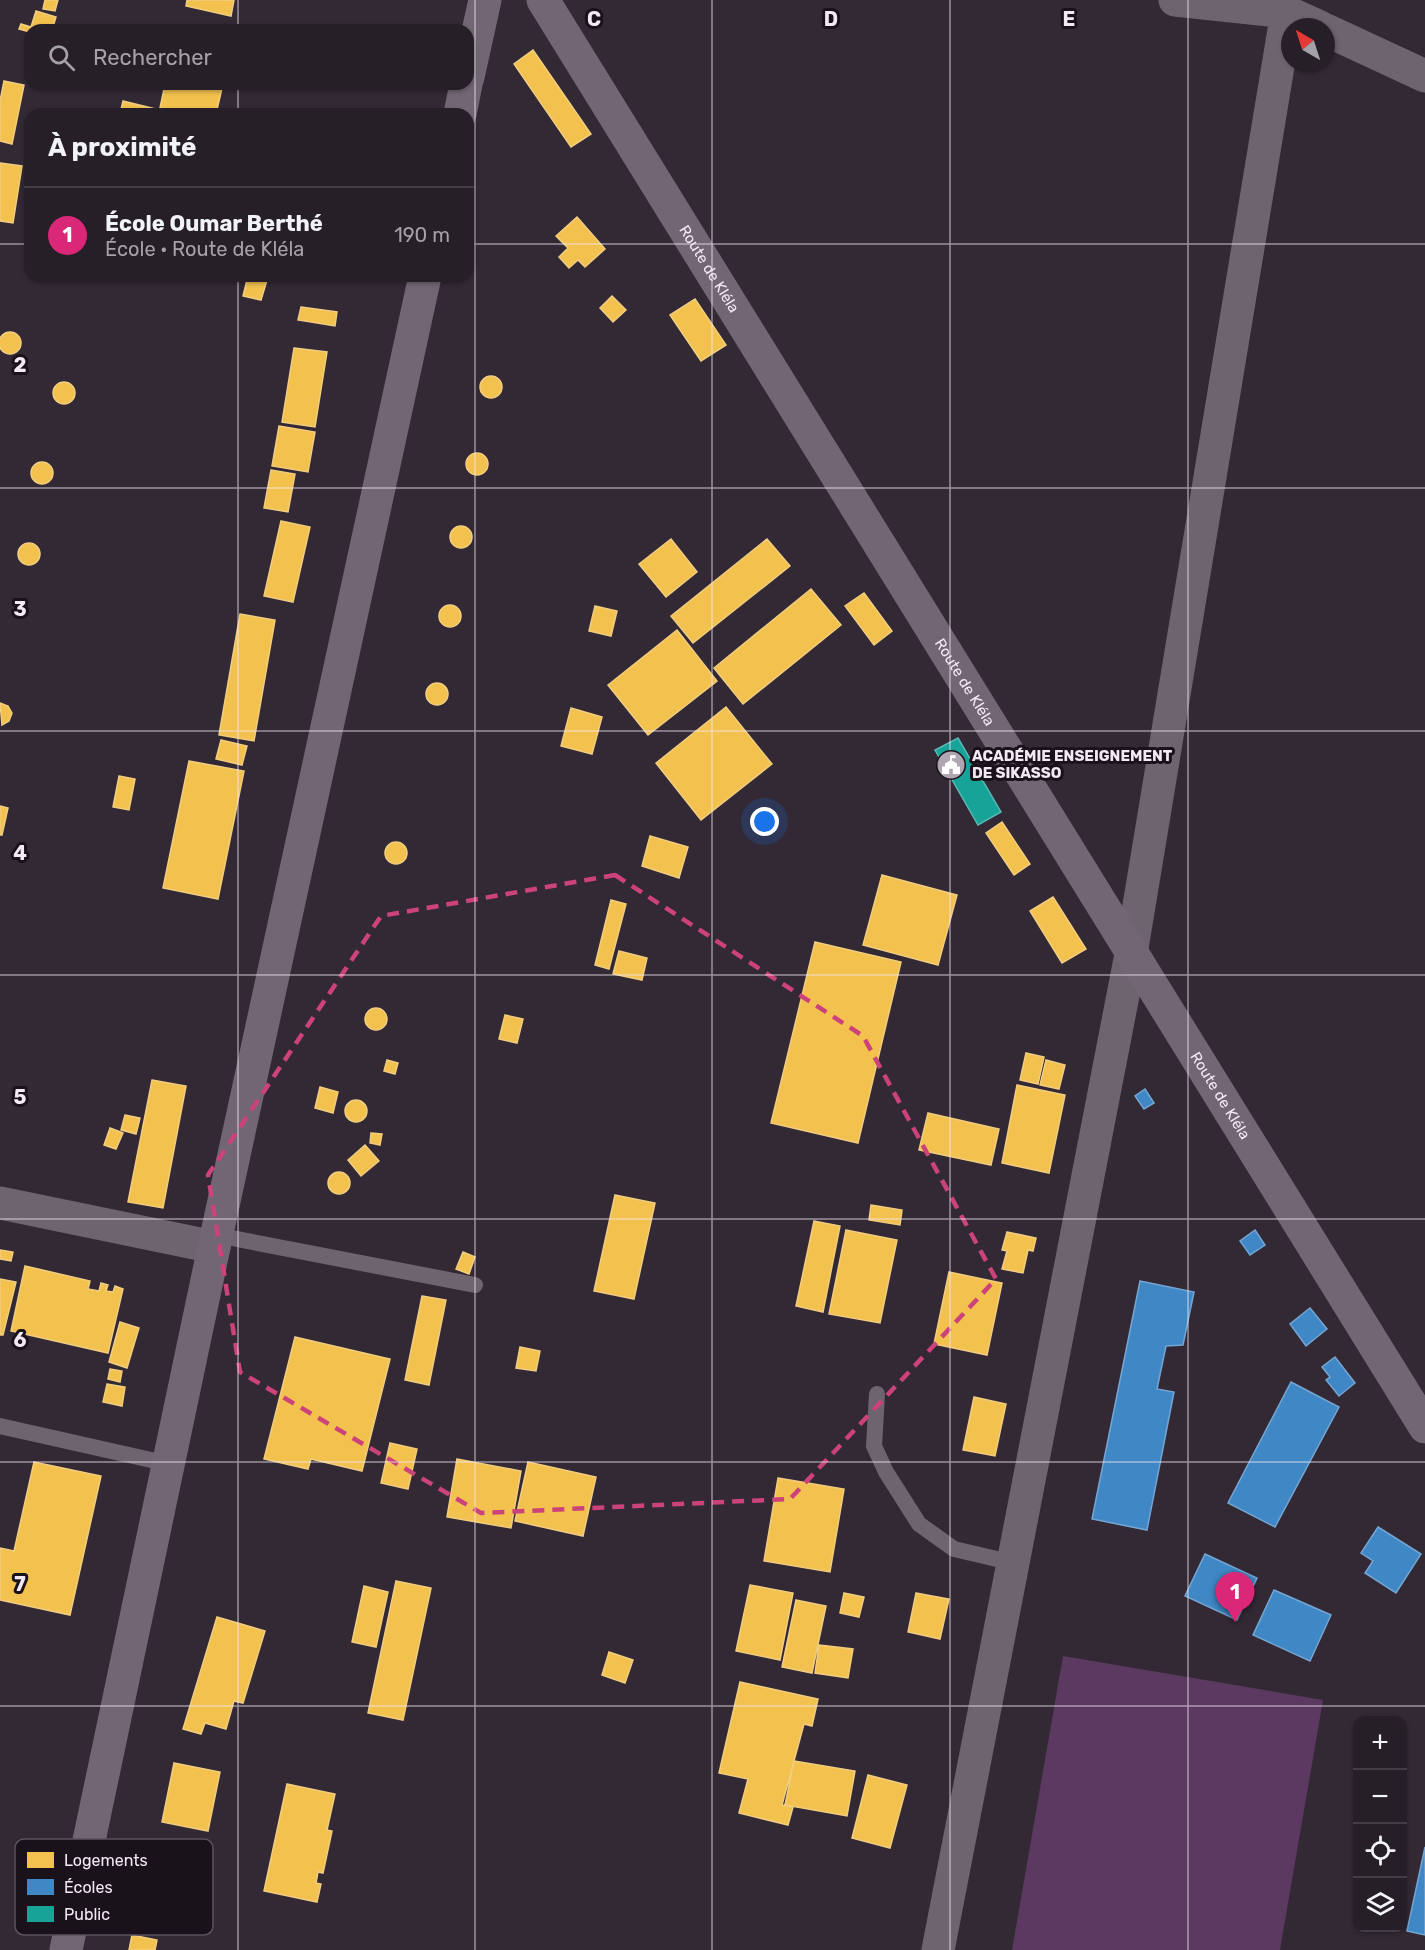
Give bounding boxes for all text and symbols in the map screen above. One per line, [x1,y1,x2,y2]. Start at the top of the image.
text: C [587,7,601,31]
text: D [824,7,838,31]
text: E [1063,7,1075,31]
north arrow [1281,18,1335,72]
search box [24,24,474,90]
icon: search [45,41,78,74]
text: Rechercher [93,44,212,71]
text: À proximité [48,132,197,163]
text: École Oumar Berthé [105,210,323,237]
street label: Route de Kléla [675,222,743,316]
text: 1 [63,223,72,247]
text: 190 m [394,223,450,247]
text: École · Route de Kléla [105,237,304,261]
text: 2 [14,353,27,377]
text: 3 [13,597,27,621]
street label: Route de Kléla [931,635,998,729]
place label: ACADÉMIE ENSEIGNEMENT DE SIKASSO [972,747,1173,782]
public building icon: ACADÉMIE ENSEIGNEMENT DE SIKASSO [935,749,967,781]
your location [750,807,779,836]
text: 4 [13,841,27,865]
street label: Route de Kléla [1186,1049,1254,1143]
text: 5 [14,1085,27,1109]
text: 6 [13,1328,27,1352]
text: 7 [14,1572,26,1596]
pin: 1 [1216,1572,1254,1622]
map controls [1353,1716,1407,1932]
button: + [1353,1716,1407,1770]
button: − [1353,1770,1407,1824]
button: locate [1353,1824,1407,1878]
legend [15,1839,213,1935]
text: Logements [64,1851,148,1870]
text: Écoles [64,1878,113,1897]
button: layers [1353,1878,1407,1932]
text: Public [64,1905,110,1924]

